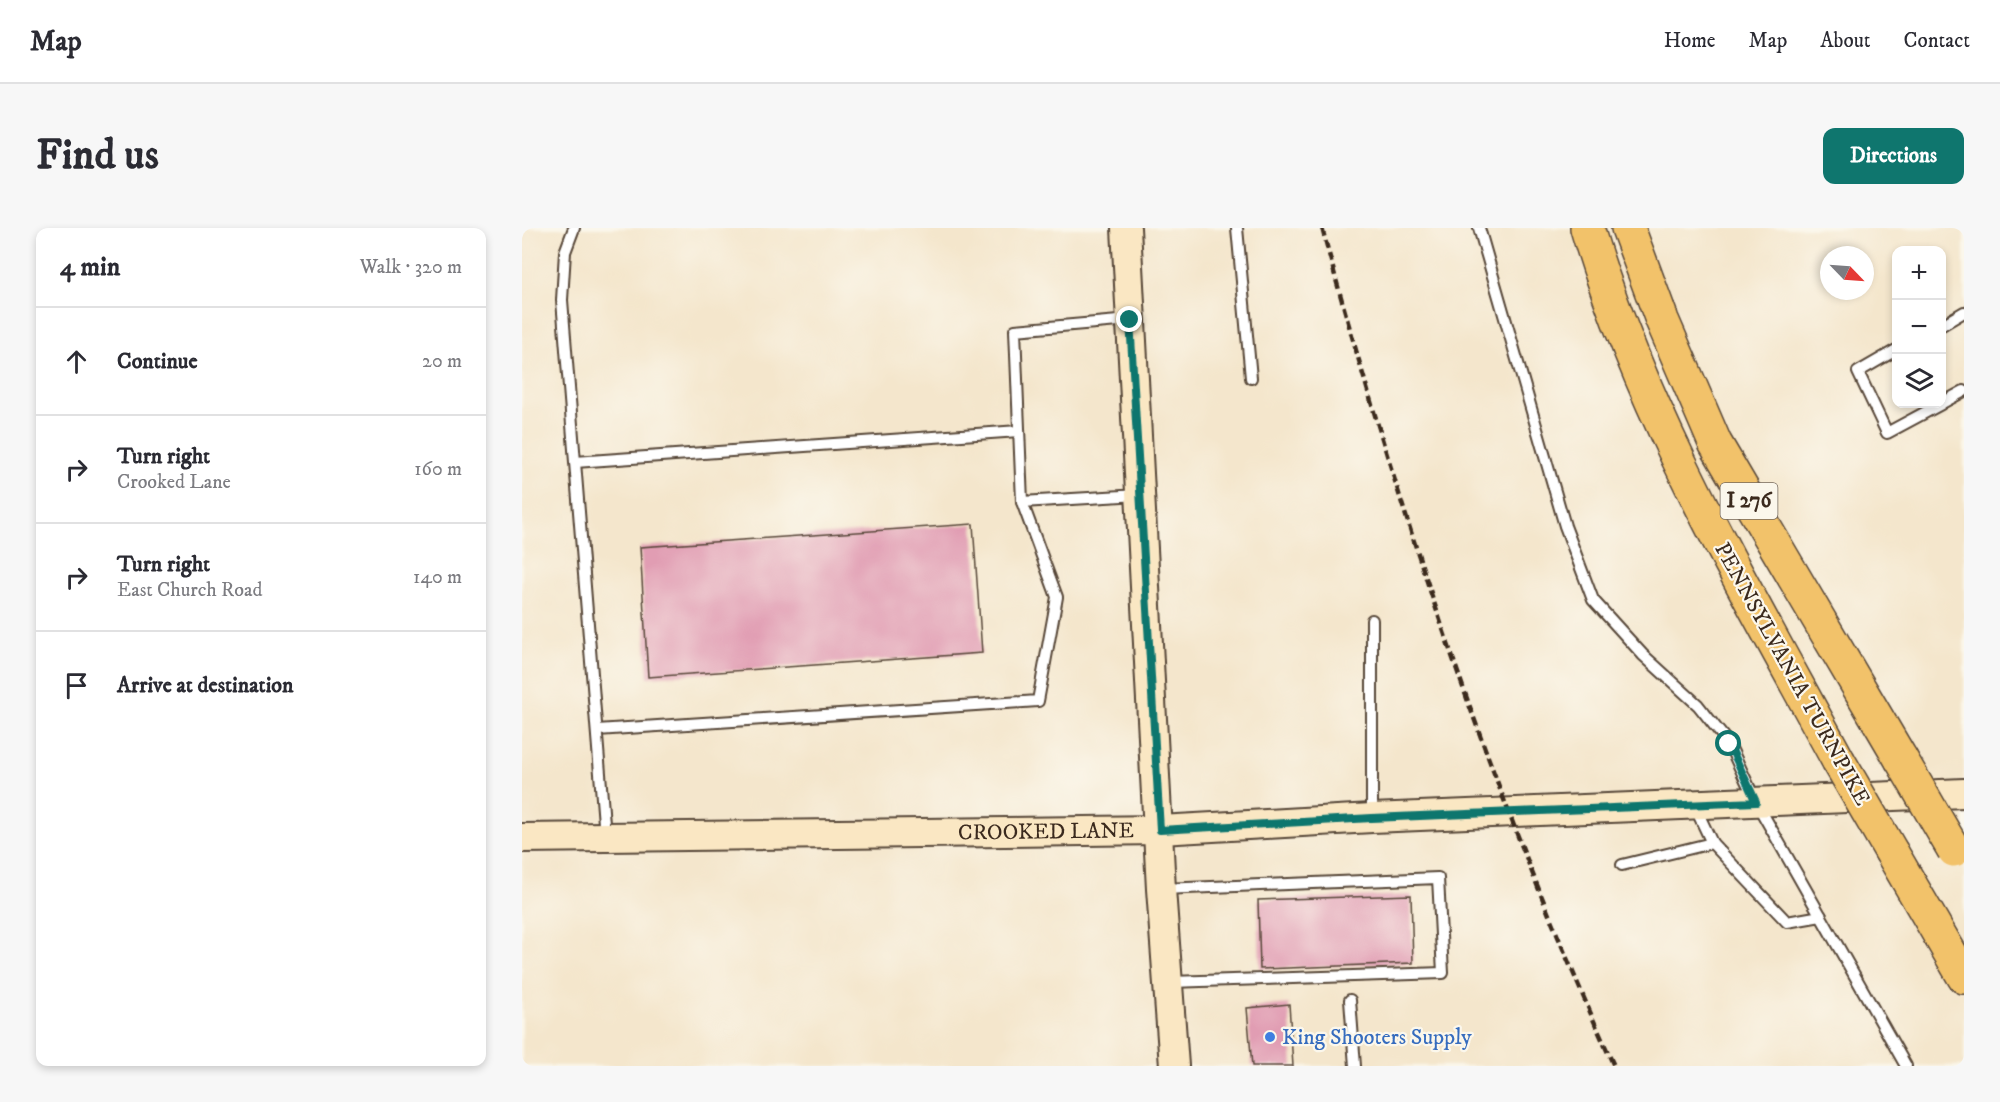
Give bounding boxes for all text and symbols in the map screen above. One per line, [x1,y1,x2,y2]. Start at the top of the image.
text: Map [30,24,82,59]
text: Home [1664,28,1716,54]
text: Map [1749,28,1787,54]
text: About [1820,28,1871,54]
text: Contact [1904,28,1970,54]
button: Directions [1823,128,1964,184]
text: Find us [36,130,159,182]
north arrow [1820,246,1874,300]
map controls [1892,246,1946,408]
button: + [1892,246,1946,300]
text: 4 min [60,251,120,284]
text: Walk · 320 m [360,255,462,280]
button: − [1892,300,1946,354]
route end [1116,306,1142,332]
icon: ahead [60,345,93,378]
text: Continue [117,348,198,375]
text: 20 m [422,349,462,374]
button: layers [1892,354,1946,408]
text: Turn right [117,443,210,470]
icon: right [60,453,93,486]
text: 160 m [414,457,462,482]
text: Crooked Lane [117,470,231,495]
road number: I 276 [1720,483,1778,519]
street label: PENNSYLVANIA TURNPIKE [1708,538,1876,810]
text: Turn right [117,551,210,578]
icon: right [60,561,93,594]
text: 140 m [413,565,462,590]
text: East Church Road [117,578,263,603]
icon: arrive [60,669,93,702]
text: Arrive at destination [117,672,294,699]
route start [1715,730,1741,756]
street label: CROOKED LANE [958,817,1134,846]
place label: King Shooters Supply [1282,1024,1472,1051]
marker: King Shooters Supply [1263,1030,1277,1044]

